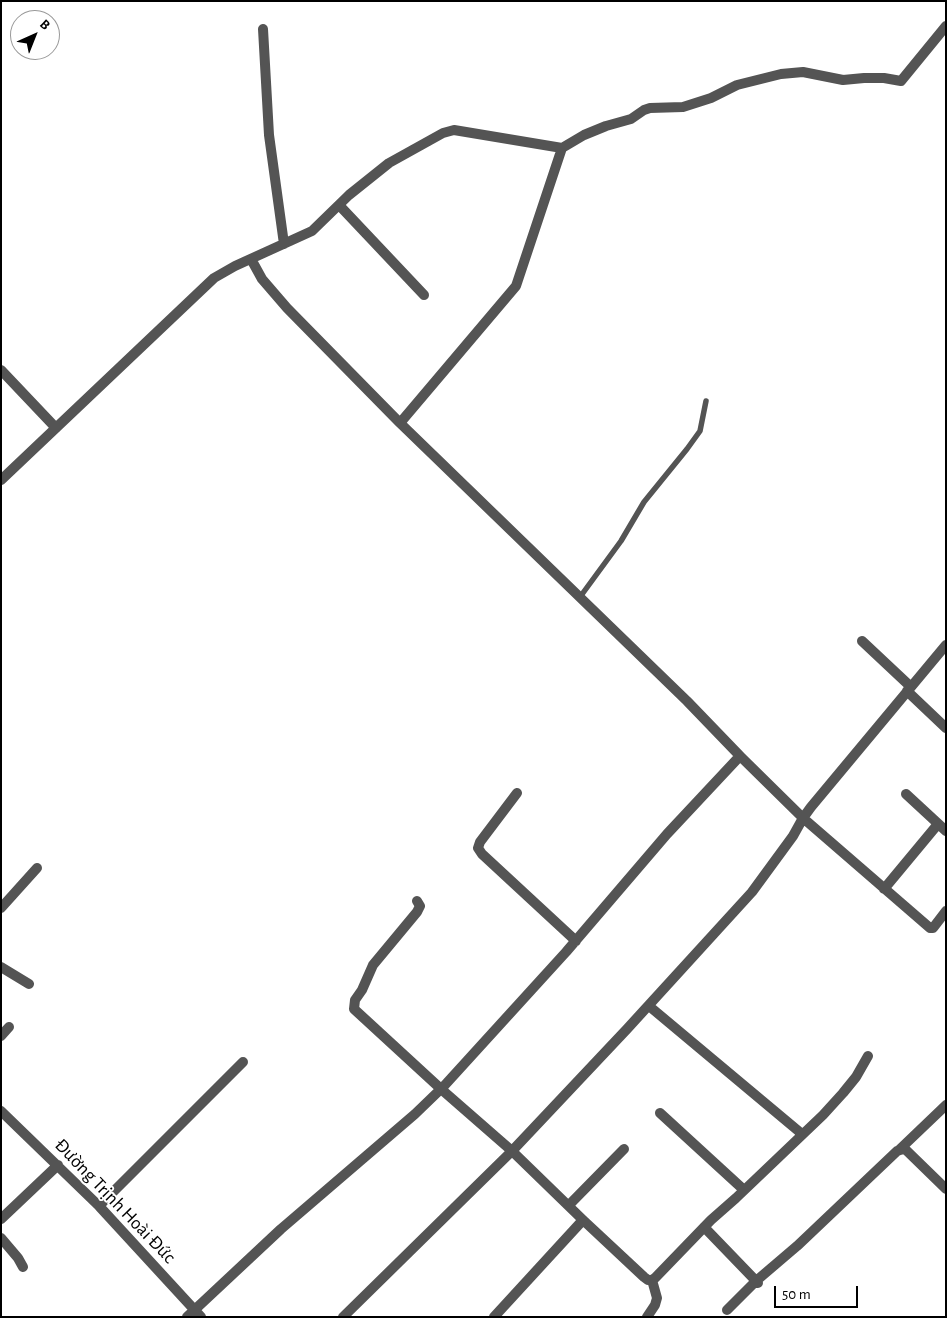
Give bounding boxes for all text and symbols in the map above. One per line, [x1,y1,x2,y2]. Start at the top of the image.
north arrow [10,10,60,60]
text: B [37,17,52,33]
street label: Đường Trịnh Hoài Đức [50,1134,180,1268]
scale bar [777,1276,861,1308]
text: 50 m [782,1287,811,1302]

